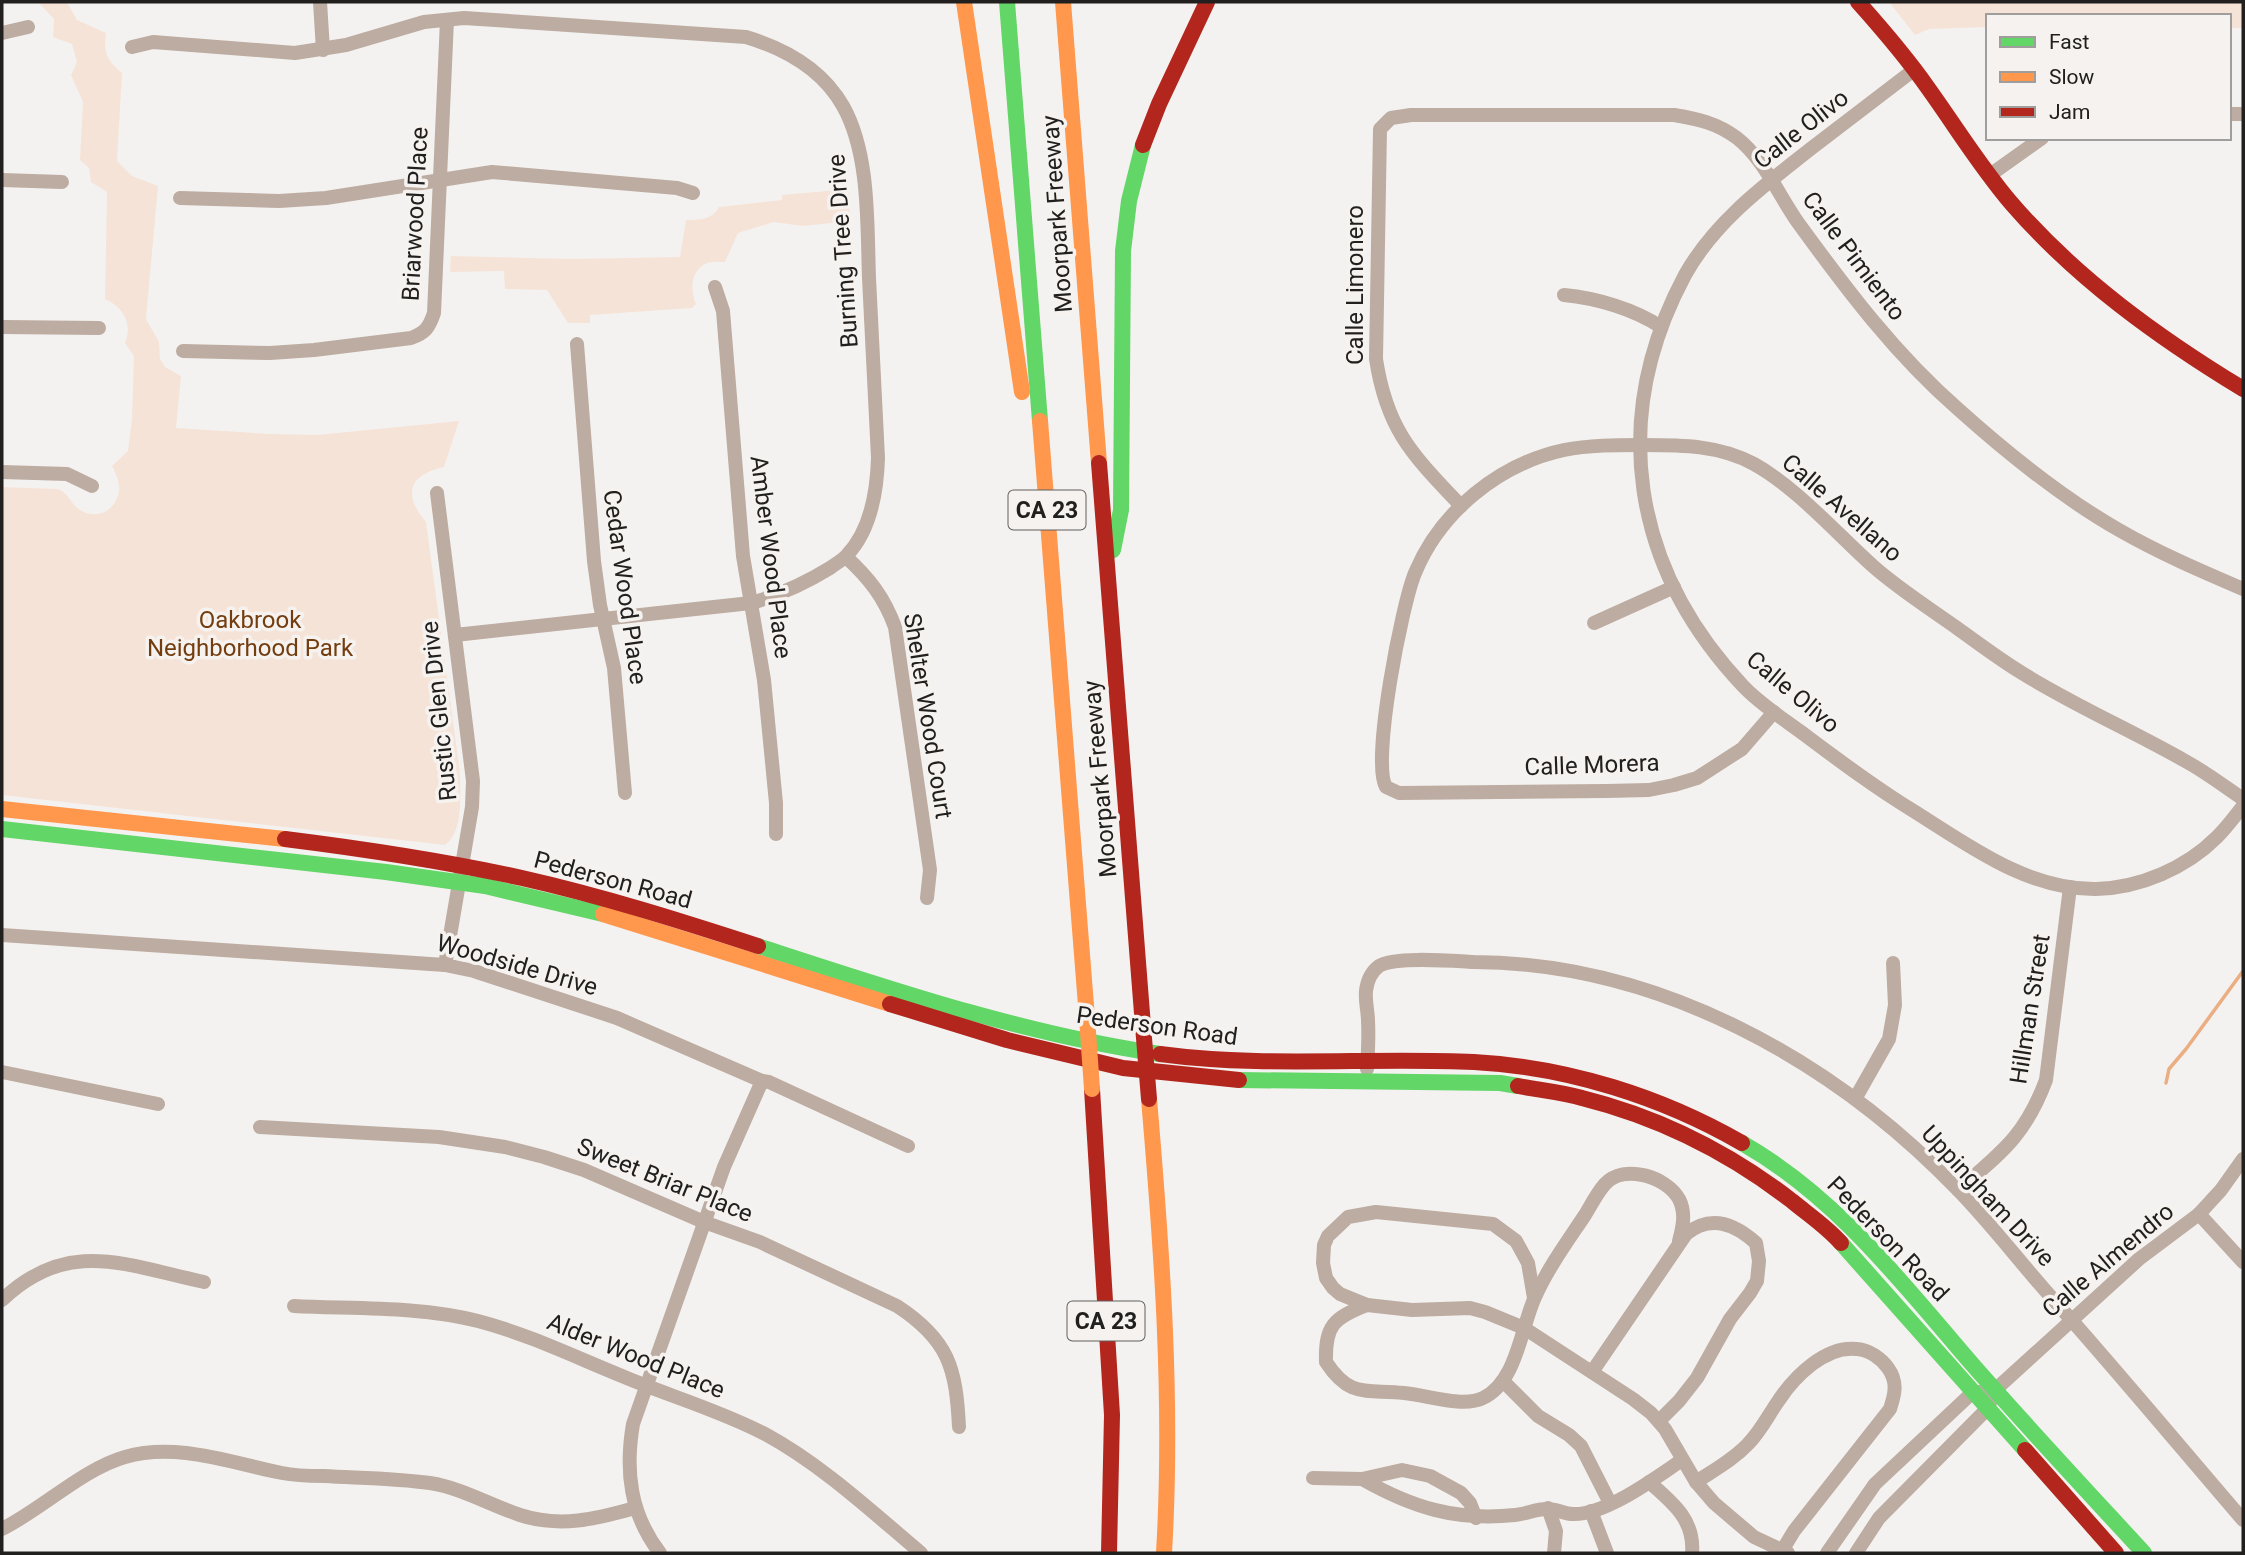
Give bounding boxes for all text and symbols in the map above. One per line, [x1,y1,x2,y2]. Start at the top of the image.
legend [1986,14,2231,140]
text: Fast [2049,30,2090,54]
text: Slow [2049,65,2095,89]
street label: Calle Olivo [1748,83,1854,175]
text: Jam [2049,100,2090,124]
street label: Moorpark Freeway [1036,114,1078,314]
street label: Briarwood Place [396,126,434,302]
street label: Burning Tree Drive [822,153,864,349]
street label: Calle Pimiento [1796,186,1912,326]
street label: Calle Limonero [1341,205,1369,365]
street label: Calle Avellano [1776,448,1908,568]
street label: Amber Wood Place [745,454,797,660]
street label: Cedar Wood Place [597,488,653,686]
road number: CA 23 [1009,490,1086,530]
park label: Oakbrook Neighborhood Park [147,606,354,662]
street label: Shelter Wood Court [898,611,958,821]
street label: Rustic Glen Drive [416,620,462,802]
street label: Calle Olivo [1741,645,1845,739]
street label: Moorpark Freeway [1077,679,1123,879]
street label: Calle Morera [1524,749,1660,781]
street label: Pederson Road [531,845,695,915]
street label: Woodside Drive [433,929,601,1001]
street label: Hillman Street [2004,932,2056,1086]
street label: Pederson Road [1075,1001,1239,1051]
street label: Uppingham Drive [1916,1120,2060,1272]
street label: Sweet Briar Place [573,1132,757,1228]
street label: Pederson Road [1821,1171,1955,1307]
street label: Calle Almendro [2037,1197,2179,1323]
road number: CA 23 [1068,1302,1144,1340]
street label: Alder Wood Place [543,1308,729,1404]

